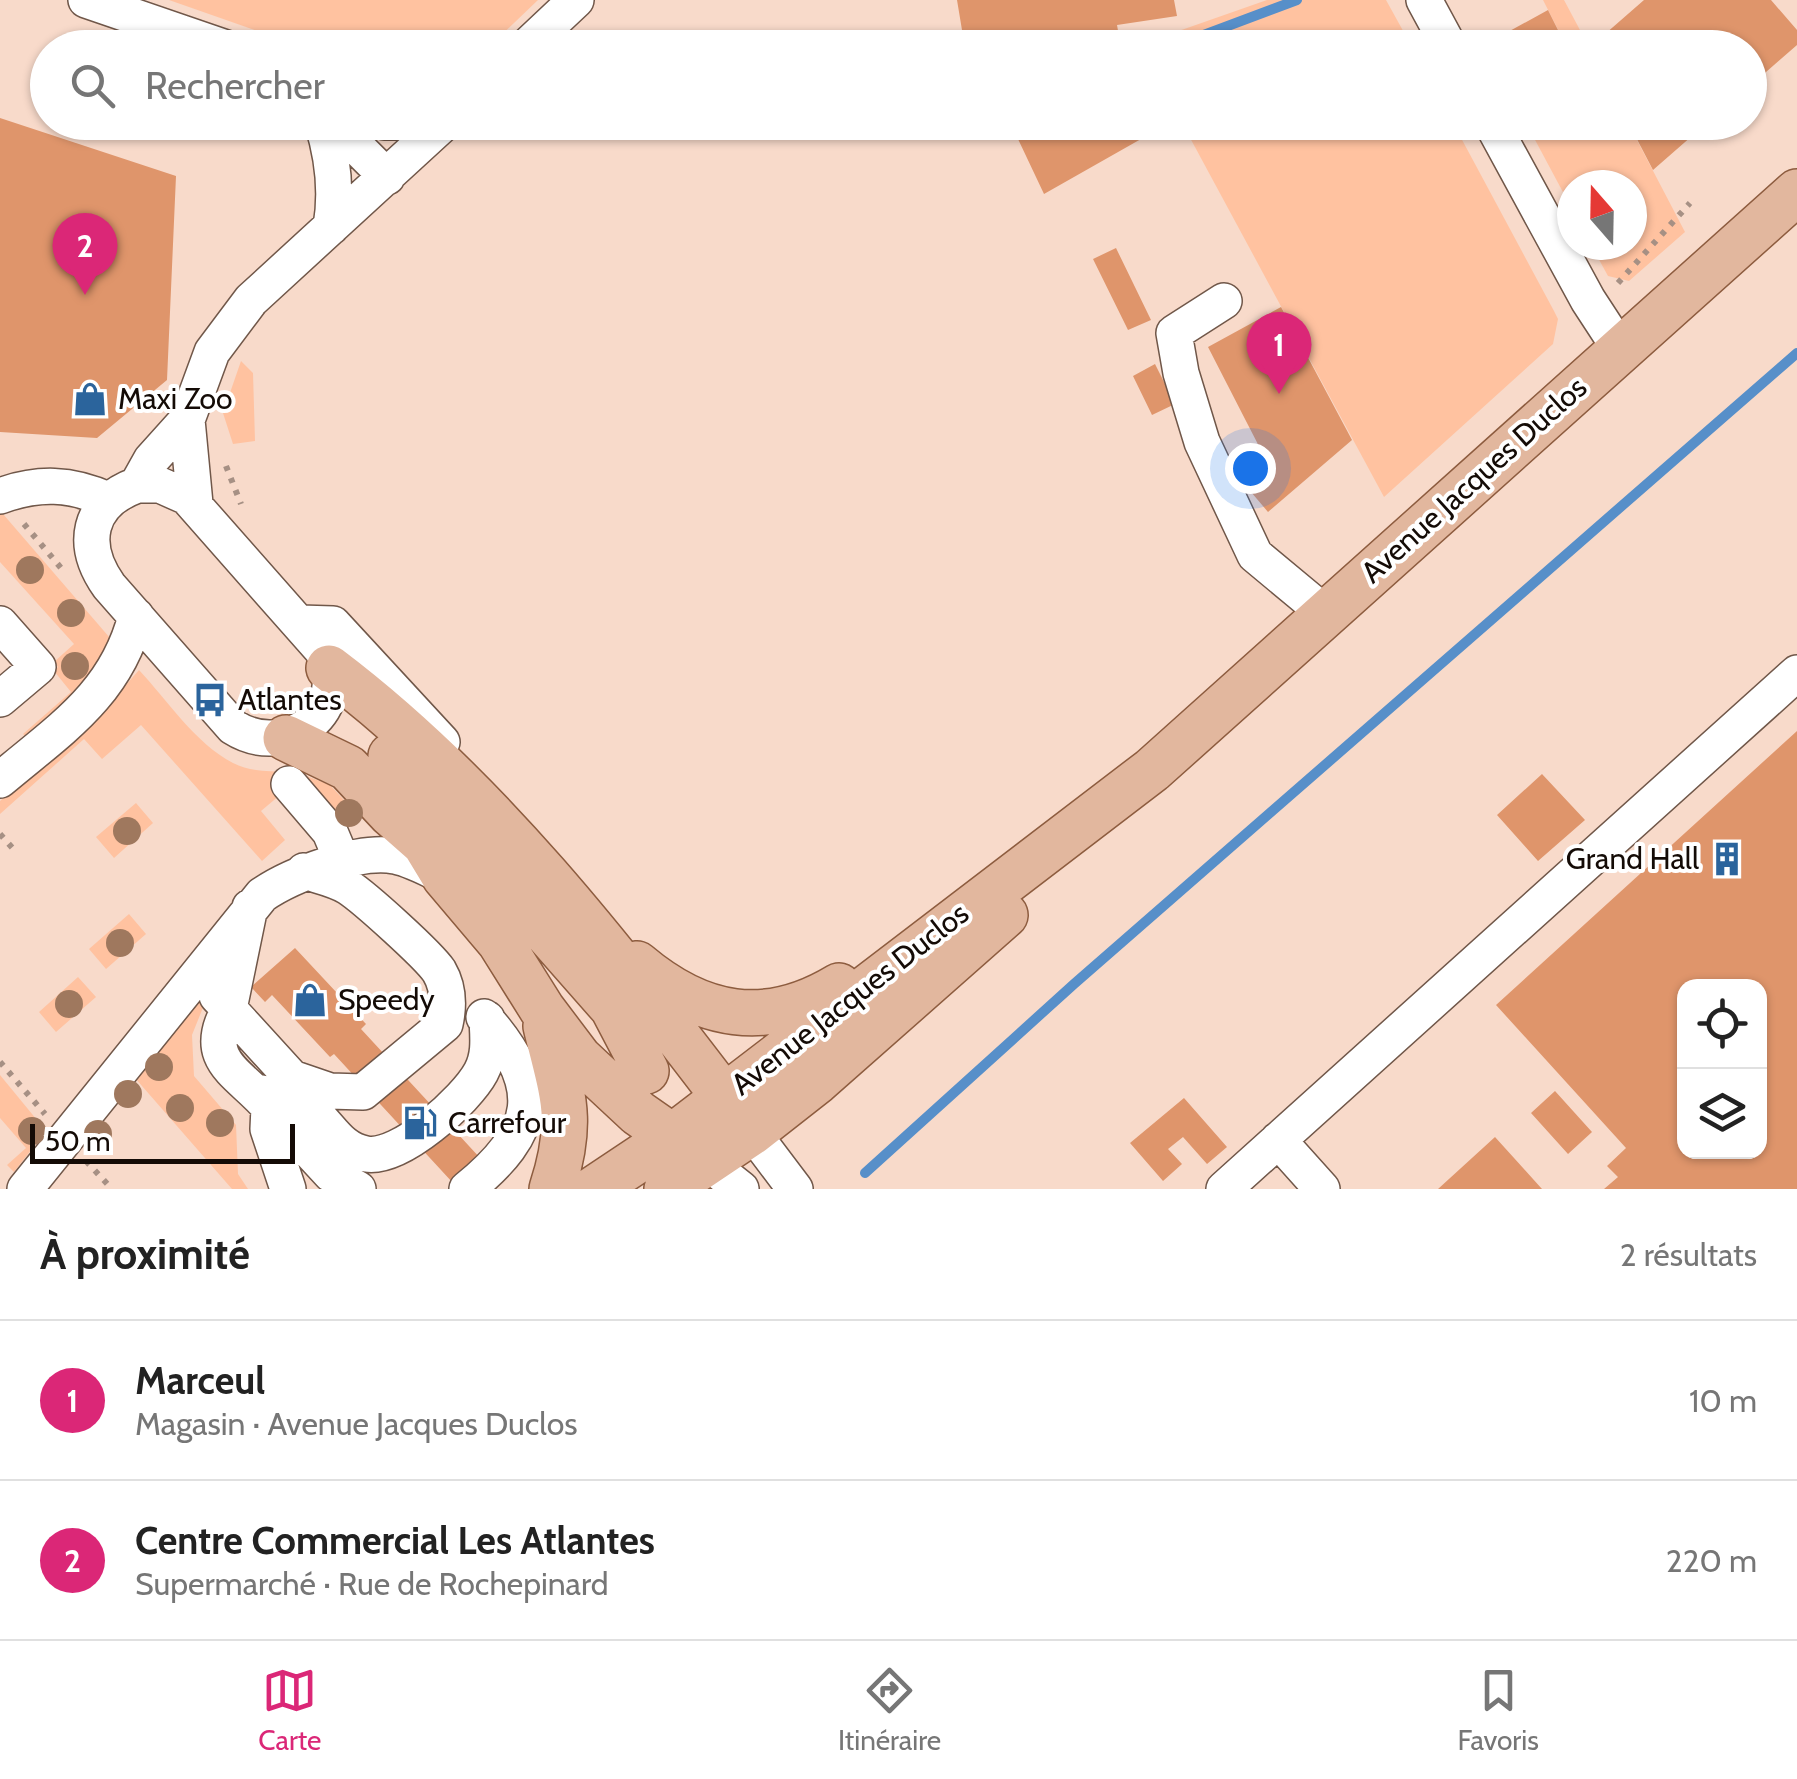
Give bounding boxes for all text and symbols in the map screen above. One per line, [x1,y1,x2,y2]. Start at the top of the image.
search box [30,30,1767,140]
icon: search [65,58,120,113]
text: Rechercher [145,62,325,109]
north arrow [1557,170,1647,260]
pin: 2 [52,212,118,295]
pin: 1 [1246,312,1312,394]
street label: Avenue Jacques Duclos [1353,369,1594,591]
shop icon: Maxi Zoo [71,380,109,418]
place label: Maxi Zoo [118,380,233,417]
your location [1225,443,1276,494]
bus stop icon: Atlantes [191,681,229,719]
place label: Atlantes [238,681,342,718]
place label: Grand Hall [1566,840,1699,877]
building icon: Grand Hall [1708,840,1746,878]
street label: Avenue Jacques Duclos [724,895,976,1103]
map controls [1677,979,1767,1159]
button: locate [1677,979,1767,1069]
shop icon: Speedy [291,981,329,1019]
place label: Speedy [338,981,435,1018]
button: layers [1677,1069,1767,1159]
fuel station icon: Carrefour [401,1104,439,1142]
place label: Carrefour [448,1104,567,1141]
scale bar [30,1119,295,1164]
text: 50 m [45,1124,111,1158]
text: À proximité [40,1228,250,1280]
text: 2 résultats [1620,1235,1757,1274]
text: Marceul [135,1357,265,1404]
text: 1 [67,1381,78,1420]
text: 10 m [1689,1381,1757,1420]
text: Magasin · Avenue Jacques Duclos [135,1404,578,1443]
text: Centre Commercial Les Atlantes [135,1517,655,1564]
text: 2 [64,1541,81,1580]
text: 220 m [1666,1541,1757,1580]
text: Supermarché · Rue de Rochepinard [135,1564,608,1603]
tab: Carte [258,1663,321,1757]
tab: Itinéraire [838,1663,941,1757]
tab: Favoris [1457,1663,1539,1757]

